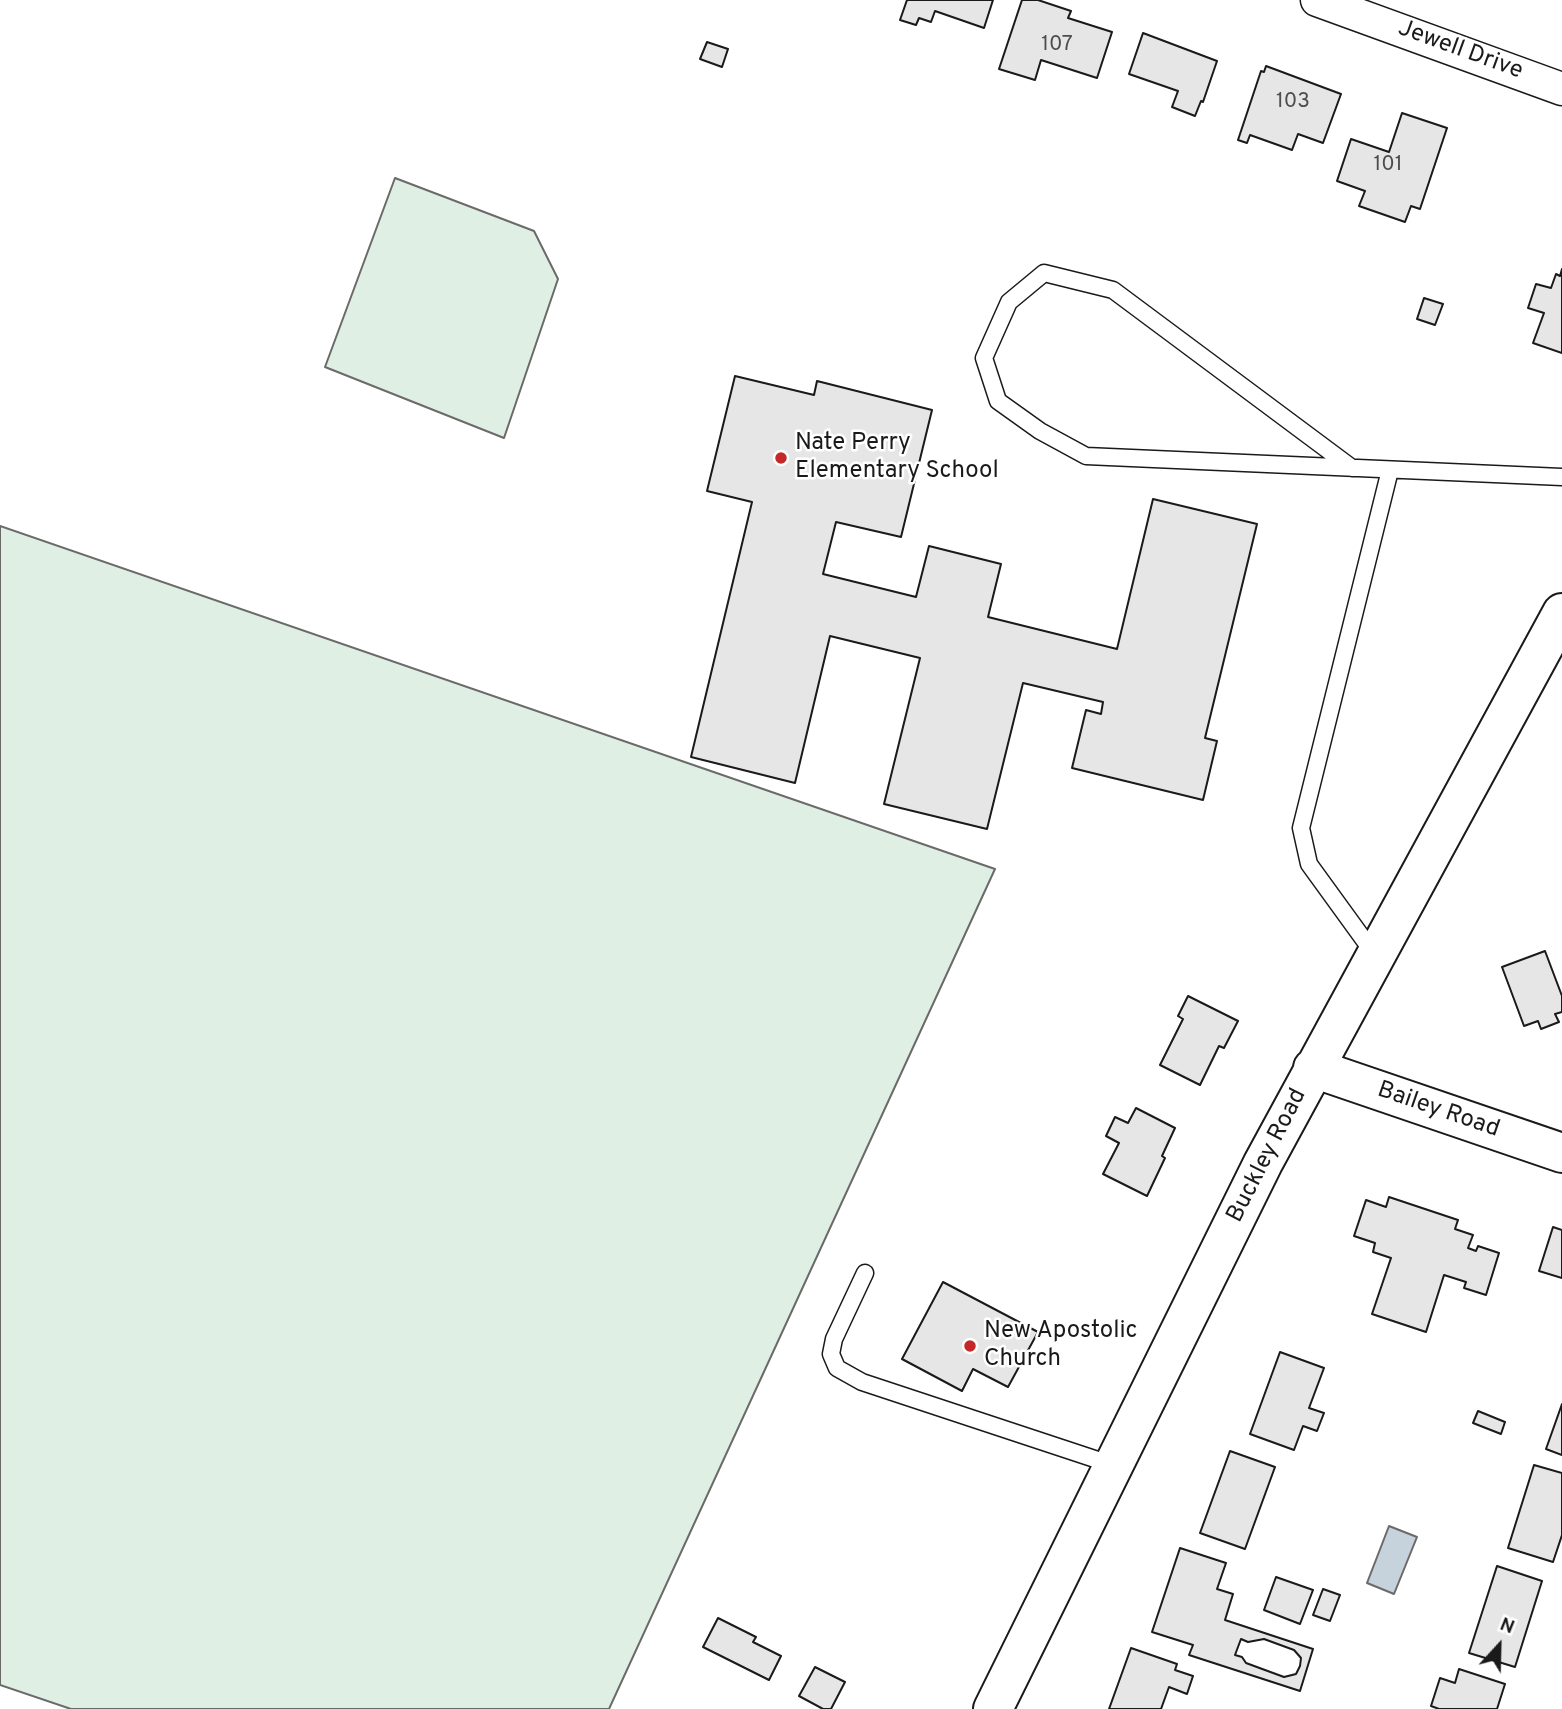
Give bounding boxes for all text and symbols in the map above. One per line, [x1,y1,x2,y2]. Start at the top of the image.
street label: Jewell Drive [1394,15,1526,87]
house number: 107 [1041,33,1073,59]
house number: 103 [1276,90,1310,116]
house number: 101 [1373,153,1403,179]
place label: Nate Perry Elementary School [795,430,999,486]
marker: Nate Perry Elementary School [773,450,789,466]
street label: Bailey Road [1373,1077,1503,1145]
street label: Buckley Road [1222,1084,1314,1228]
place label: New Apostolic Church [984,1318,1138,1374]
marker: New Apostolic Church [962,1338,978,1354]
north arrow [1464,1611,1534,1681]
text: N [1496,1613,1518,1640]

